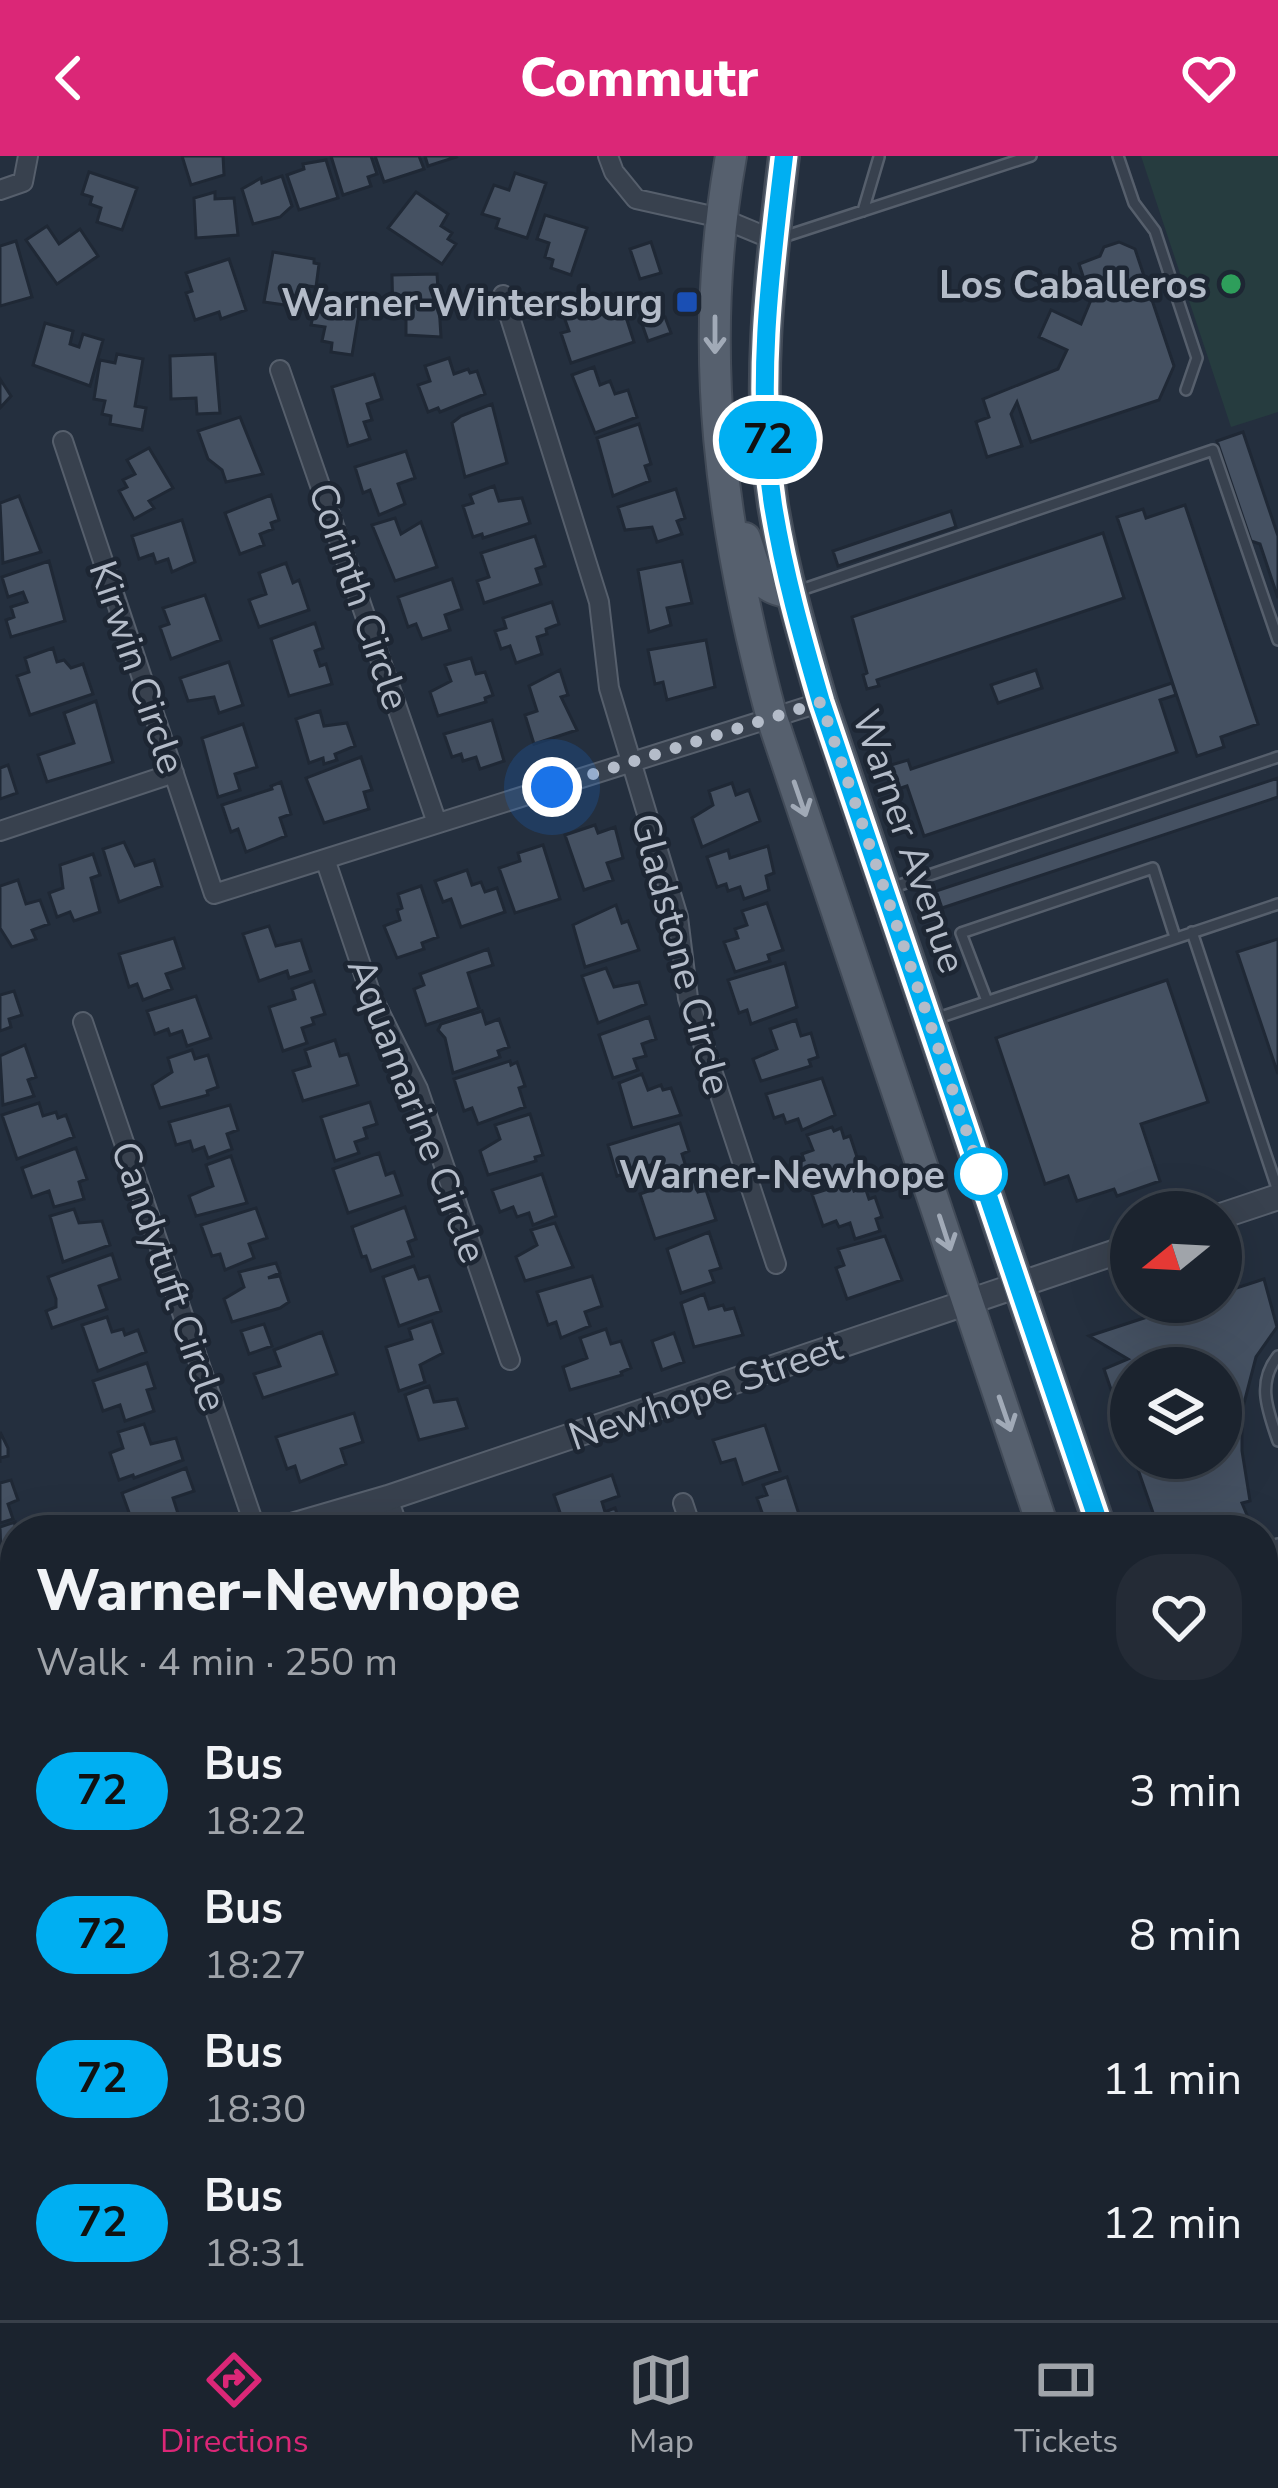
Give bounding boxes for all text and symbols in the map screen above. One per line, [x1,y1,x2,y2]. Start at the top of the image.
text: Commutr [520,41,758,115]
icon: back [36,45,102,111]
icon: heart [1176,45,1242,111]
place label: Los Caballeros [939,259,1207,312]
marker: Los Caballeros [1218,271,1244,297]
place label: Warner-Wintersburg [281,277,663,330]
marker: Warner-Wintersburg [674,289,700,315]
one-way arrow [704,315,726,354]
line badge: 72 [714,401,822,479]
text: 72 [743,411,793,468]
street label: Corinth Circle [295,476,422,717]
street label: Kirwin Circle [75,554,198,781]
street label: Warner Avenue [839,703,978,980]
your location [522,757,582,817]
one-way arrow [791,780,812,817]
street label: Gladstone Circle [618,808,744,1101]
street label: Aquamarine Circle [334,950,499,1271]
street label: Candytuft Circle [98,1135,240,1418]
place label: Warner-Newhope [619,1149,945,1202]
marker: Warner-Newhope [956,1149,1006,1199]
north arrow [1110,1191,1242,1323]
map controls [1110,1191,1242,1479]
one-way arrow [936,1213,958,1251]
street label: Newhope Street [562,1321,850,1464]
button: layers [1110,1347,1242,1479]
one-way arrow [996,1395,1017,1432]
text: Warner-Newhope [36,1552,521,1630]
button: heart [1116,1554,1242,1680]
text: Walk · 4 min · 250 m [36,1636,398,1689]
text: Bus [204,1734,283,1795]
text: 3 min [1129,1761,1242,1822]
text: 72 [77,1762,127,1819]
text: 18:22 [204,1795,307,1848]
text: Bus [204,1878,283,1939]
text: 8 min [1129,1905,1242,1966]
text: 72 [77,1906,127,1963]
text: 18:27 [204,1939,307,1992]
text: Bus [204,2022,283,2083]
text: 11 min [1102,2049,1242,2110]
text: 72 [77,2050,127,2107]
text: 18:30 [204,2083,307,2136]
text: Bus [204,2166,283,2227]
text: 12 min [1102,2193,1242,2254]
text: 72 [77,2194,127,2251]
text: 18:31 [204,2227,307,2280]
tab: Directions [160,2347,309,2464]
tab: Map [628,2347,694,2464]
tab: Tickets [1014,2347,1118,2464]

